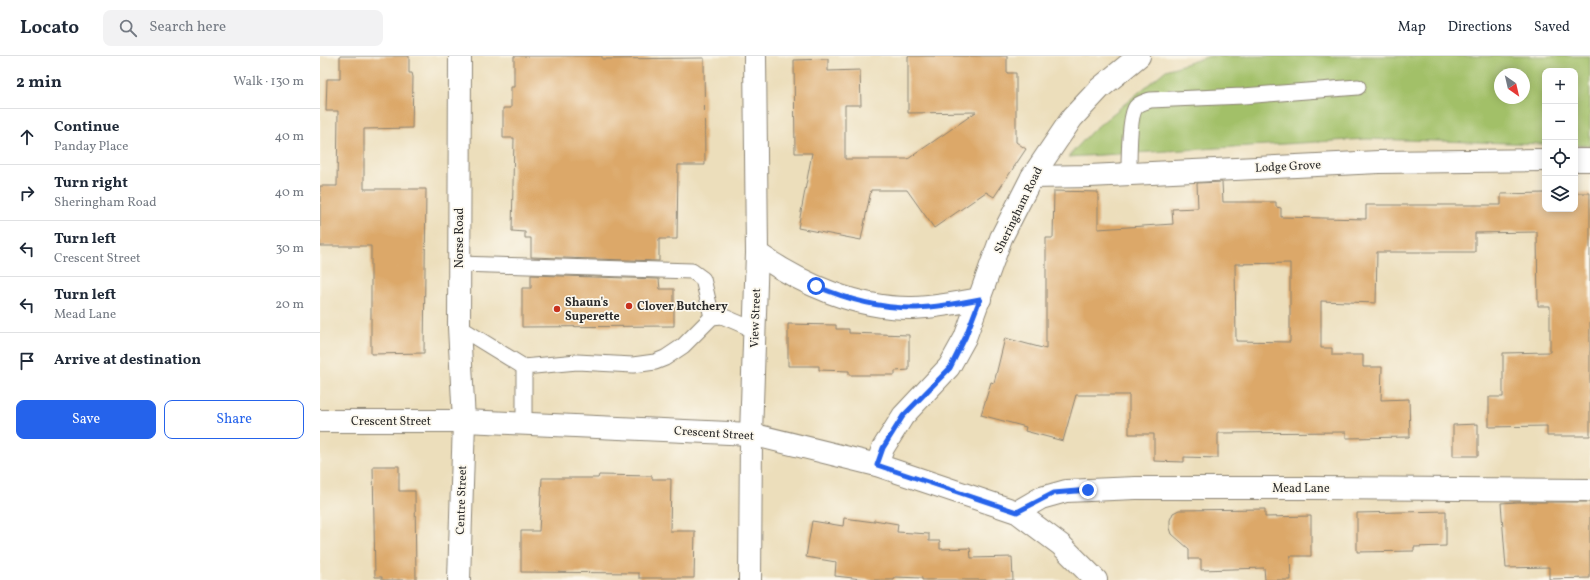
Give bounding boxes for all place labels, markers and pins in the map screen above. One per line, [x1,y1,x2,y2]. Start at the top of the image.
place label: Shaun's Superette [565,295,620,325]
place label: Clover Butchery [637,299,728,315]
marker: Clover Butchery [624,301,634,311]
marker: Shaun's Superette [552,304,562,314]

